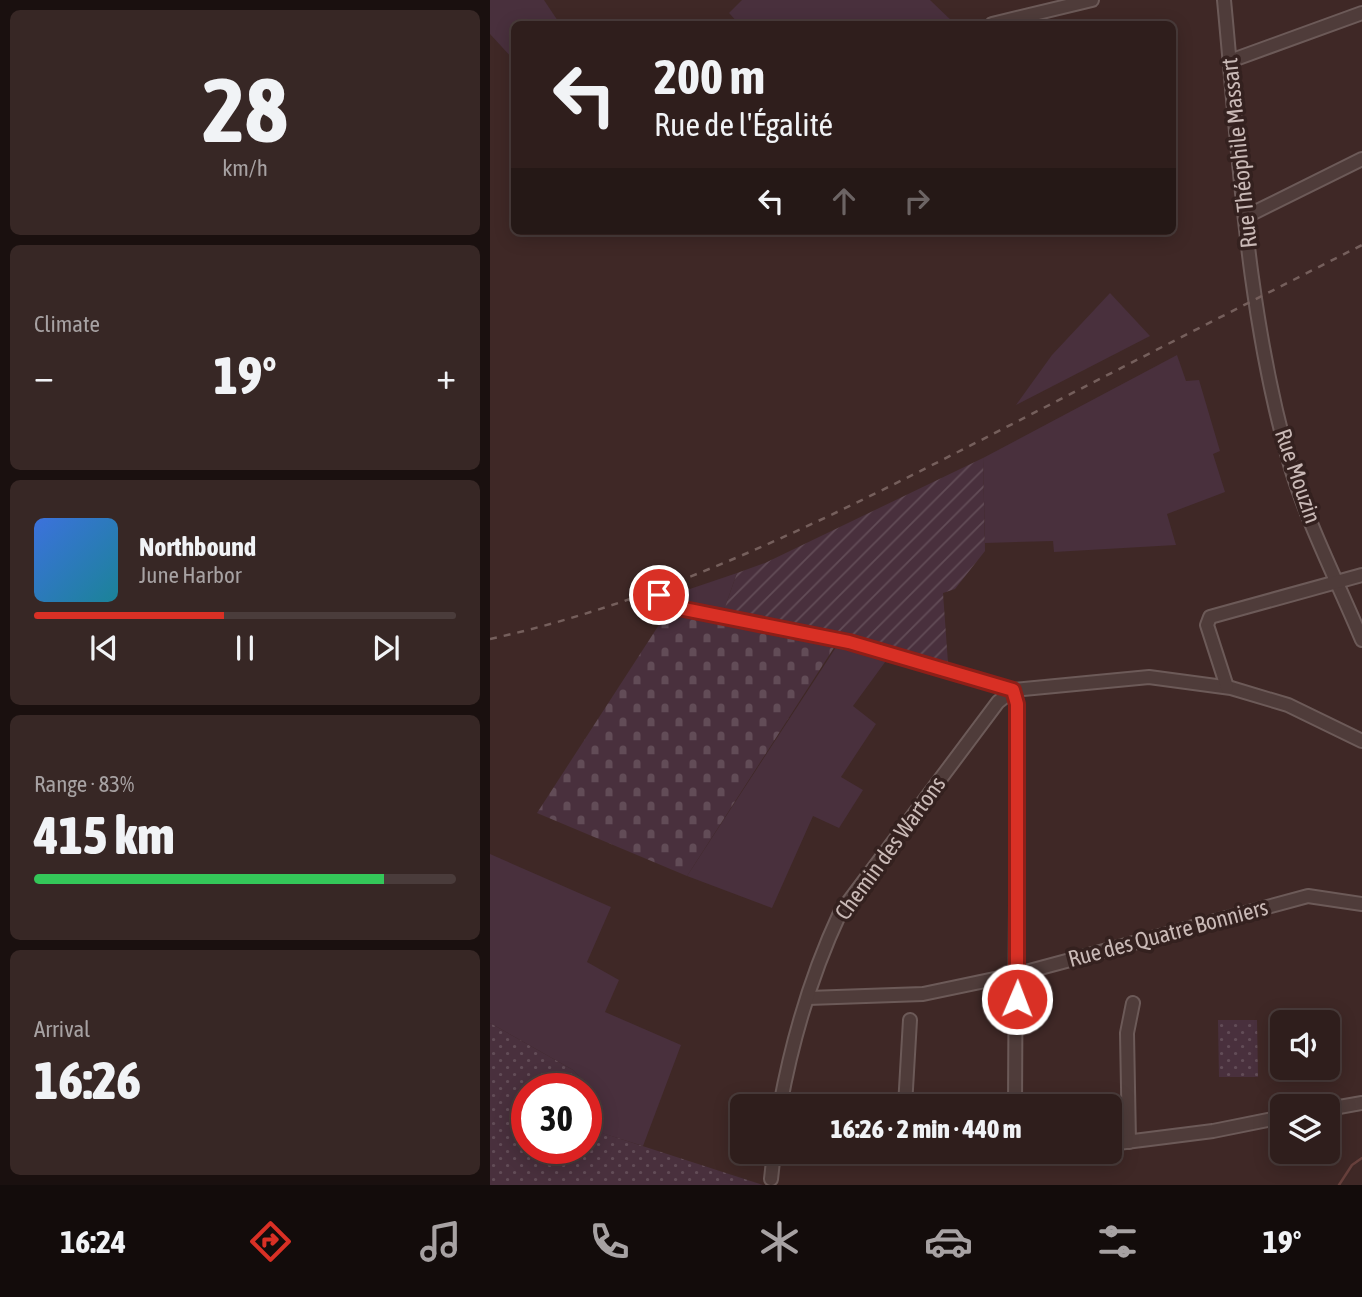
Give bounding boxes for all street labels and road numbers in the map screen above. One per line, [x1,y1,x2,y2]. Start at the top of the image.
street label: Rue Théophile Massart [1216,57,1262,249]
street label: Rue Mouzin [1270,425,1326,527]
street label: Chemin des Wartons [829,771,951,925]
street label: Rue des Quatre Bonniers [1065,894,1271,972]

